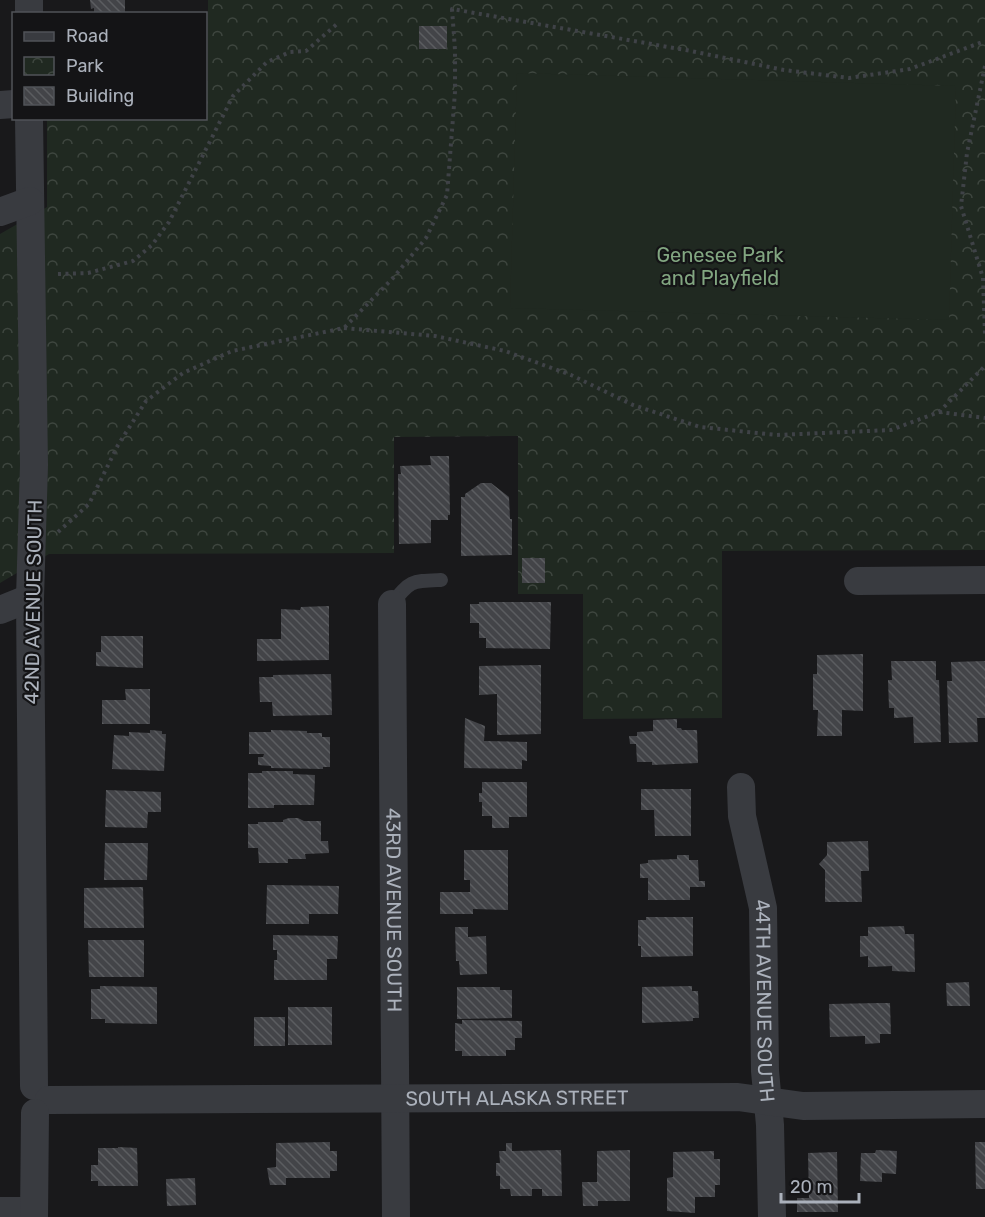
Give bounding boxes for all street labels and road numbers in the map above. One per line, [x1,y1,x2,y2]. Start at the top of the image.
street label: 42ND AVENUE SOUTH [19,499,47,705]
street label: 43RD AVENUE SOUTH [381,808,407,1012]
street label: 44TH AVENUE SOUTH [749,897,780,1103]
street label: SOUTH ALASKA STREET [405,1085,629,1110]

